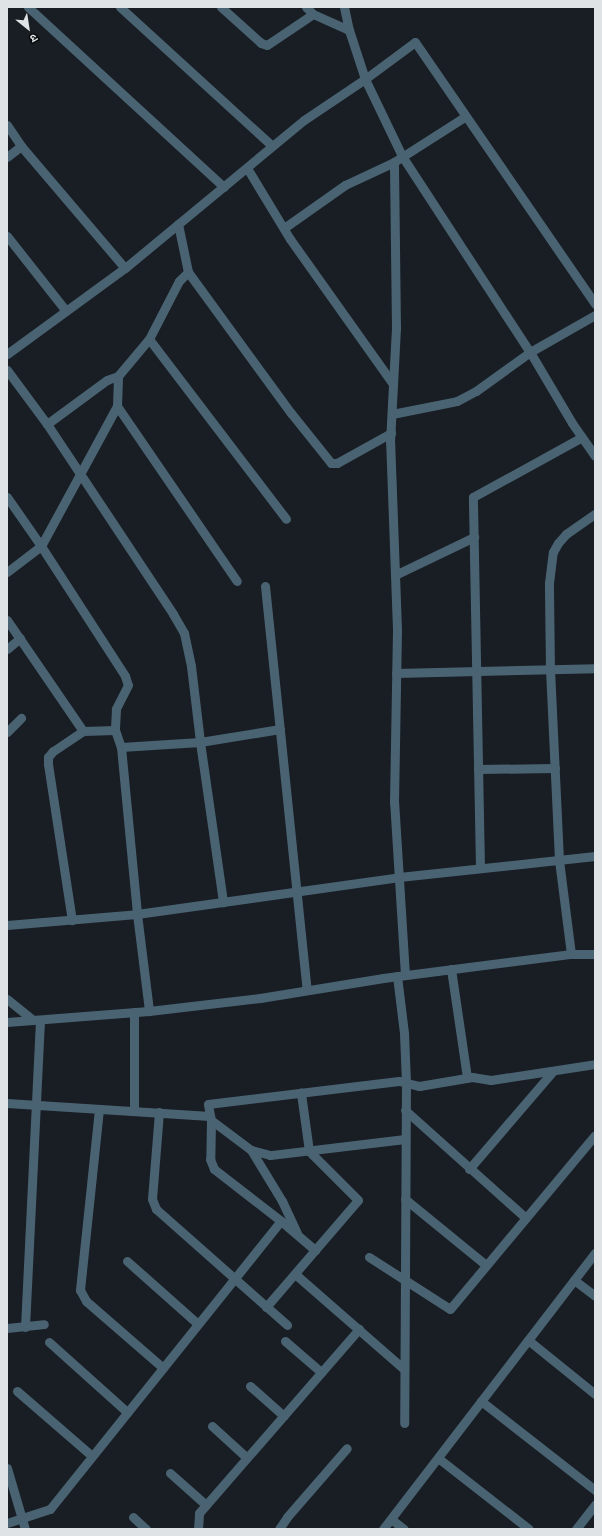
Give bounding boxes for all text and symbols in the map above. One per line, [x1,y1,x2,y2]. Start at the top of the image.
north arrow [8,8,48,48]
text: उ [28,31,40,46]

